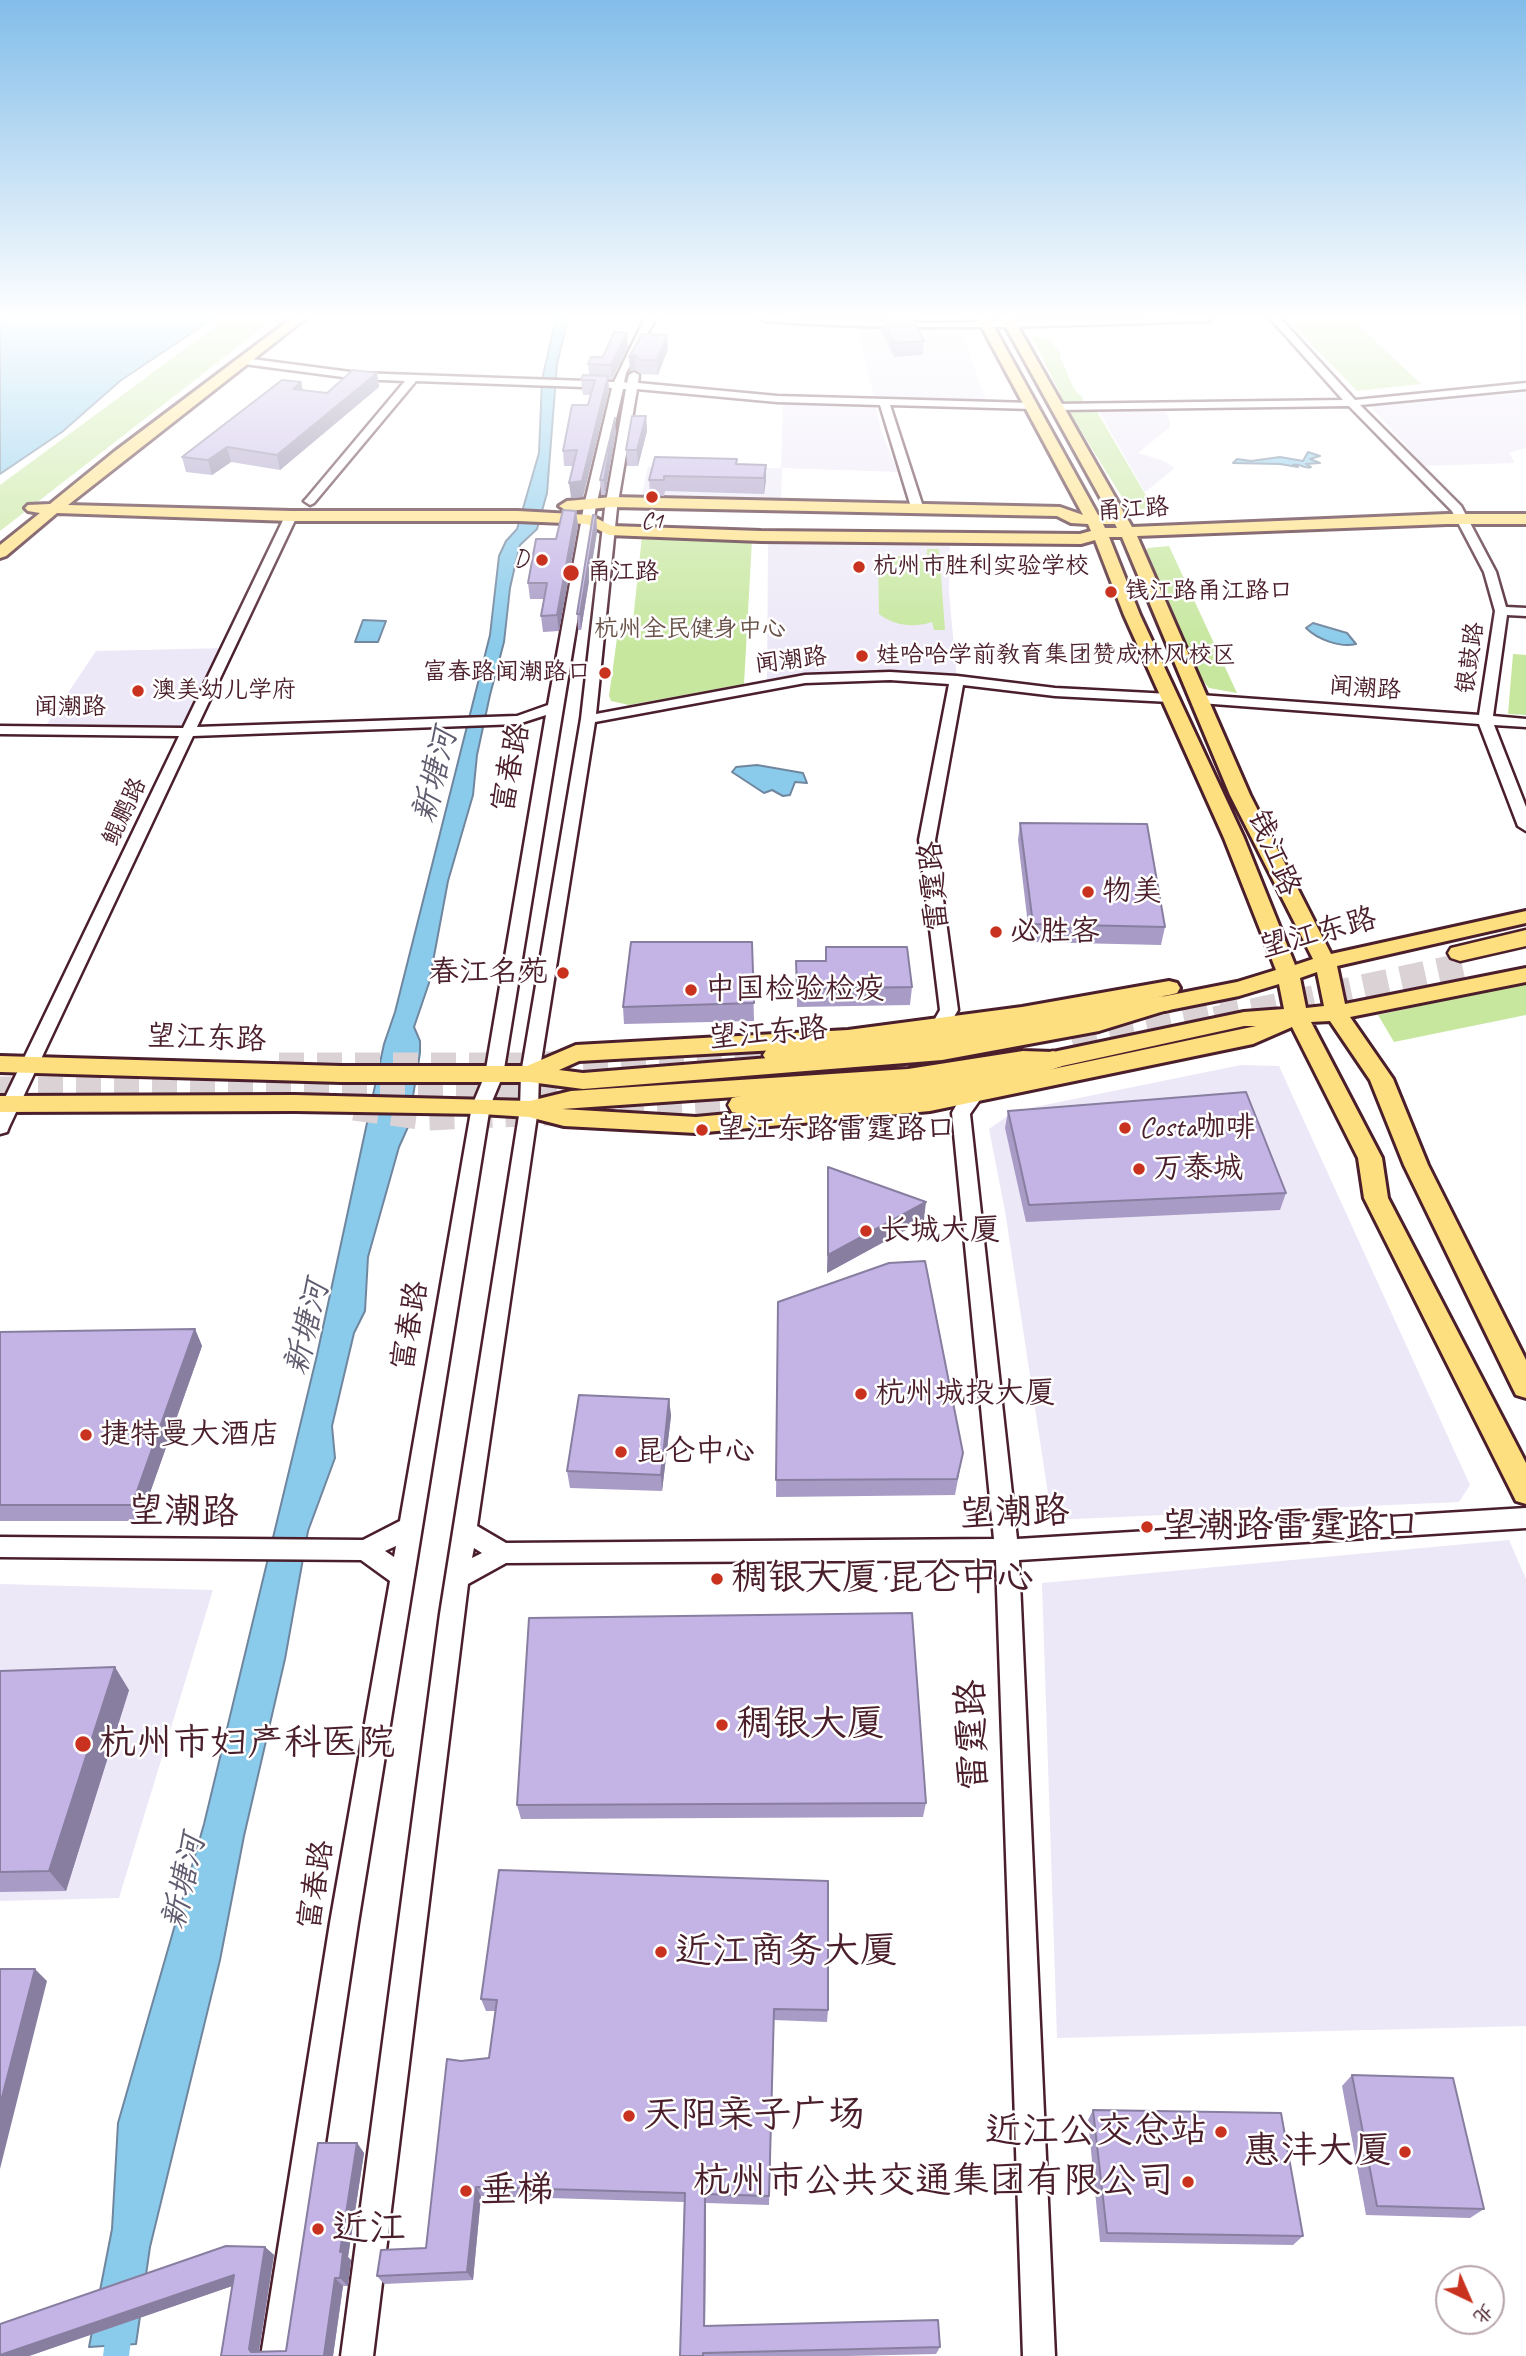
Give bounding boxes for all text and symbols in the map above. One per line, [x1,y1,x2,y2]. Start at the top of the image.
marker: C1 [644,489,660,505]
street label: 甬江路 [1096,493,1170,527]
place label: C1 [641,508,663,536]
place label: D [514,546,528,574]
marker: D [534,552,550,568]
place label: 杭州市胜利实验学校 [873,553,1089,581]
place label: 甬江路 [587,559,659,587]
marker: 杭州市胜利实验学校 [851,559,867,575]
marker: 甬江路 [561,563,581,583]
place label: 钱江路甬江路口 [1125,578,1293,606]
marker: 钱江路甬江路口 [1103,584,1119,600]
park label: 杭州全民健身中心 [594,616,786,644]
street label: 银鼓路 [1452,620,1490,696]
street label: 闻潮路 [754,642,828,680]
place label: 娃哈哈学前教育集团赞成林风校区 [876,642,1236,670]
marker: 娃哈哈学前教育集团赞成林风校区 [854,648,870,664]
place label: 富春路闻潮路口 [423,659,591,687]
marker: 富春路闻潮路口 [597,665,613,681]
street label: 闻潮路 [1328,672,1402,706]
place label: 澳美幼儿学府 [152,677,296,705]
marker: 澳美幼儿学府 [130,683,146,699]
street label: 闻潮路 [34,694,106,722]
street label: 富春路 [486,720,538,816]
water label: 新塘河 [406,725,466,827]
street label: 鲲鹏路 [97,773,153,851]
street label: 钱江路 [1239,805,1307,901]
street label: 雷霆路 [913,840,957,932]
place label: 物美 [1102,874,1162,910]
marker: 物美 [1080,884,1096,900]
street label: 望江东路 [1255,901,1381,967]
place label: 必胜客 [1010,914,1100,950]
marker: 必胜客 [988,924,1004,940]
place label: 春江名苑 [429,955,549,991]
marker: 春江名苑 [555,965,571,981]
place label: 中国检验检疫 [705,972,885,1008]
marker: 中国检验检疫 [683,982,699,998]
street label: 望江东路 [707,1011,829,1057]
street label: 望江东路 [145,1019,267,1059]
place label: Costa咖啡 [1139,1110,1256,1146]
place label: 望江东路雷霆路口 [716,1112,956,1148]
marker: Costa咖啡 [1117,1120,1133,1136]
marker: 望江东路雷霆路口 [694,1122,710,1138]
place label: 万泰城 [1153,1151,1243,1187]
marker: 万泰城 [1131,1161,1147,1177]
place label: 长城大厦 [880,1213,1000,1249]
marker: 长城大厦 [858,1223,874,1239]
water label: 新塘河 [278,1277,338,1379]
street label: 富春路 [385,1279,437,1373]
place label: 杭州城投大厦 [875,1376,1055,1412]
marker: 杭州城投大厦 [853,1386,869,1402]
place label: 捷特曼大酒店 [100,1417,280,1453]
marker: 捷特曼大酒店 [78,1427,94,1443]
place label: 昆仑中心 [635,1434,755,1470]
marker: 昆仑中心 [613,1444,629,1460]
street label: 望潮路 [127,1490,239,1536]
street label: 望潮路 [958,1490,1070,1538]
place label: 望潮路雷霆路口 [1161,1505,1420,1549]
marker: 望潮路雷霆路口 [1139,1519,1155,1535]
place label: 稠银大厦·昆仑中心 [731,1557,1034,1601]
marker: 稠银大厦·昆仑中心 [709,1571,725,1587]
street label: 雷霆路 [950,1679,998,1791]
place label: 稠银大厦 [736,1703,884,1747]
marker: 稠银大厦 [714,1717,730,1733]
place label: 杭州市妇产科医院 [99,1722,395,1766]
marker: 杭州市妇产科医院 [73,1734,93,1754]
water label: 新塘河 [155,1831,215,1933]
street label: 富春路 [292,1838,342,1932]
place label: 近江商务大厦 [675,1930,897,1974]
marker: 近江商务大厦 [653,1944,669,1960]
place label: 天阳亲子广场 [643,2094,865,2138]
marker: 天阳亲子广场 [621,2108,637,2124]
place label: 近江公交总站 [985,2110,1207,2154]
marker: 近江公交总站 [1213,2124,1229,2140]
place label: 惠沣大厦 [1243,2130,1391,2174]
marker: 惠沣大厦 [1397,2144,1413,2160]
place label: 杭州市公共交通集团有限公司 [693,2160,1174,2204]
place label: 垂梯 [480,2169,554,2213]
marker: 杭州市公共交通集团有限公司 [1180,2174,1196,2190]
marker: 垂梯 [458,2183,474,2199]
place label: 近江 [332,2207,406,2251]
marker: 近江 [310,2221,326,2237]
north arrow [1435,2265,1505,2335]
text: 北 [1468,2298,1498,2329]

